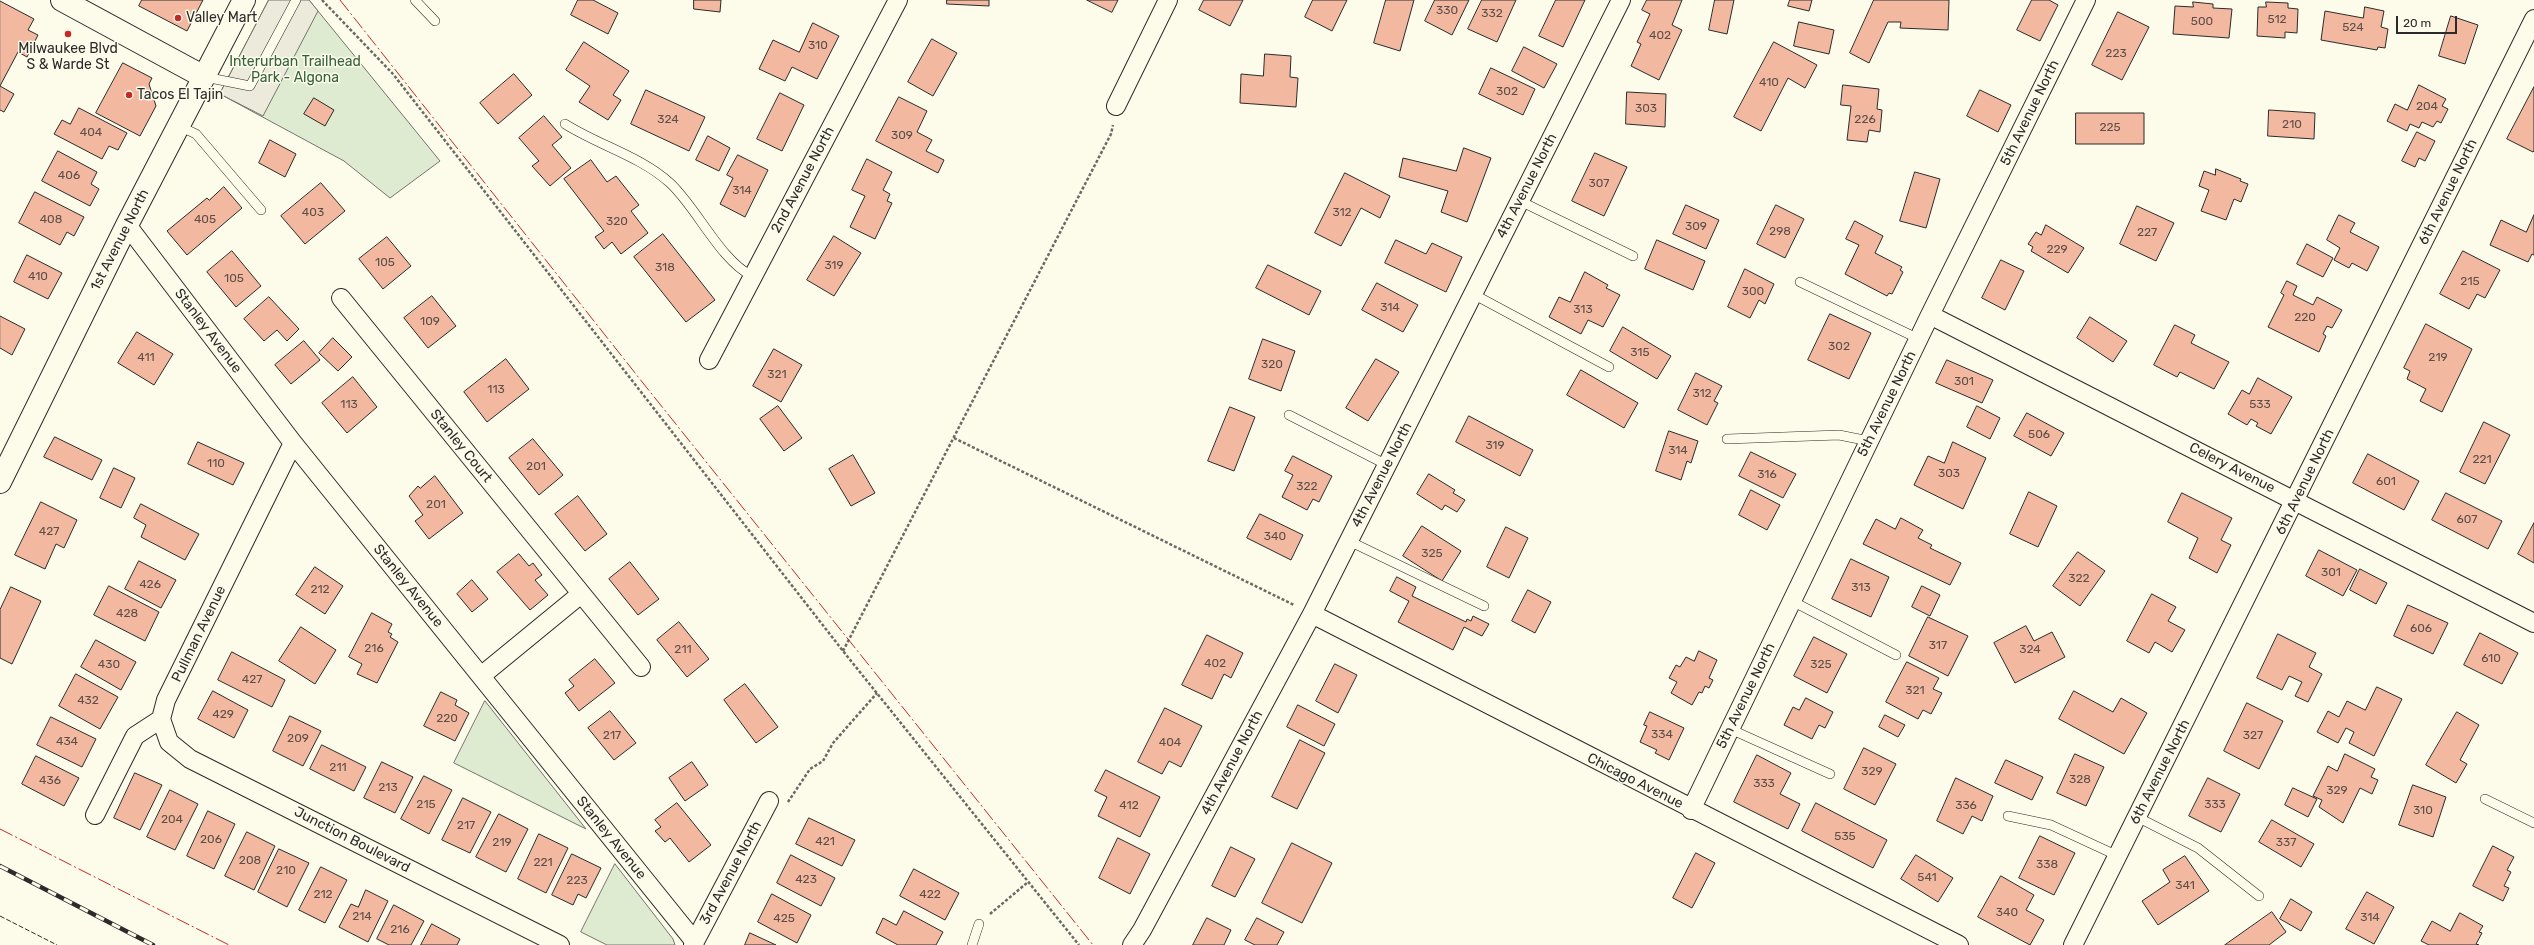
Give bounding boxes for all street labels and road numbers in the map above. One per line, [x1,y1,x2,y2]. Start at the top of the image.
street label: 5th Avenue North [1997,58,2063,168]
street label: 2nd Avenue North [768,124,838,236]
street label: 4th Avenue North [1493,131,1561,241]
street label: 6th Avenue North [2415,136,2481,248]
street label: 1st Avenue North [87,186,153,294]
street label: Stanley Avenue [171,285,245,377]
street label: 5th Avenue North [1854,349,1920,459]
street label: Stanley Court [426,406,496,486]
street label: 4th Avenue North [1348,420,1416,530]
street label: 6th Avenue North [2272,426,2338,538]
street label: Celery Avenue [2186,439,2278,497]
street label: Stanley Avenue [370,541,446,631]
street label: Pullman Avenue [168,583,230,685]
street label: 5th Avenue North [1713,641,1779,751]
street label: 4th Avenue North [1197,708,1267,818]
street label: 6th Avenue North [2126,717,2194,827]
street label: Chicago Avenue [1584,750,1686,812]
street label: Stanley Avenue [573,793,649,883]
street label: Junction Boulevard [291,804,413,876]
street label: 3rd Avenue North [697,818,765,928]

